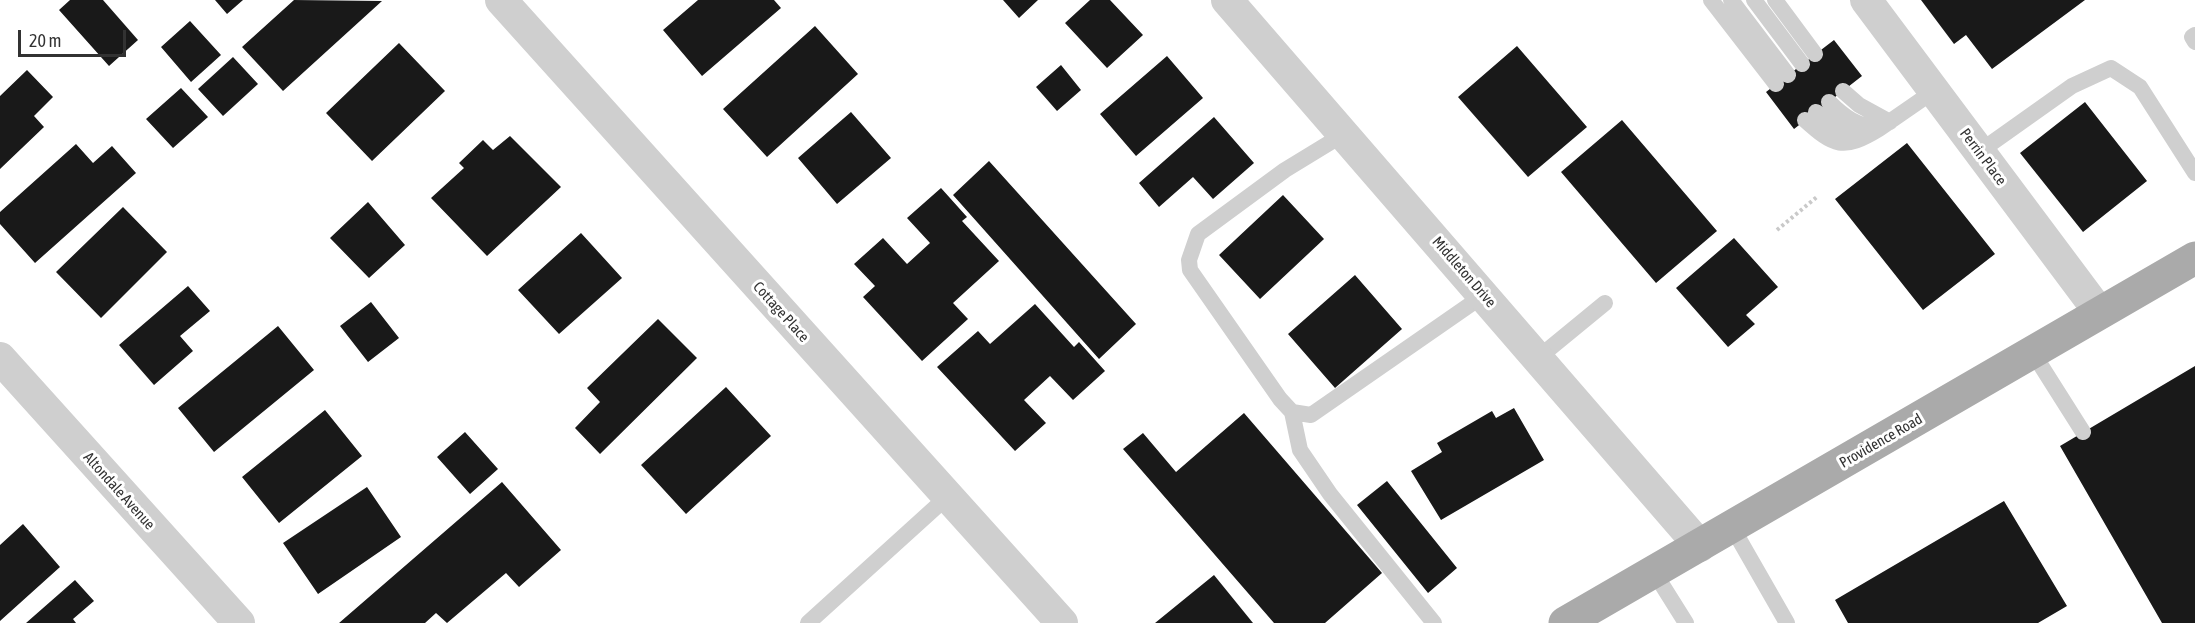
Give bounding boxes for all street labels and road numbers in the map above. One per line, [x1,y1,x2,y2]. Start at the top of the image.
street label: Perrin Place [1956,125,2010,189]
street label: Middleton Drive [1428,233,1500,311]
street label: Cottage Place [749,278,813,346]
street label: Providence Road [1836,410,1926,472]
street label: Altondale Avenue [79,449,159,533]

